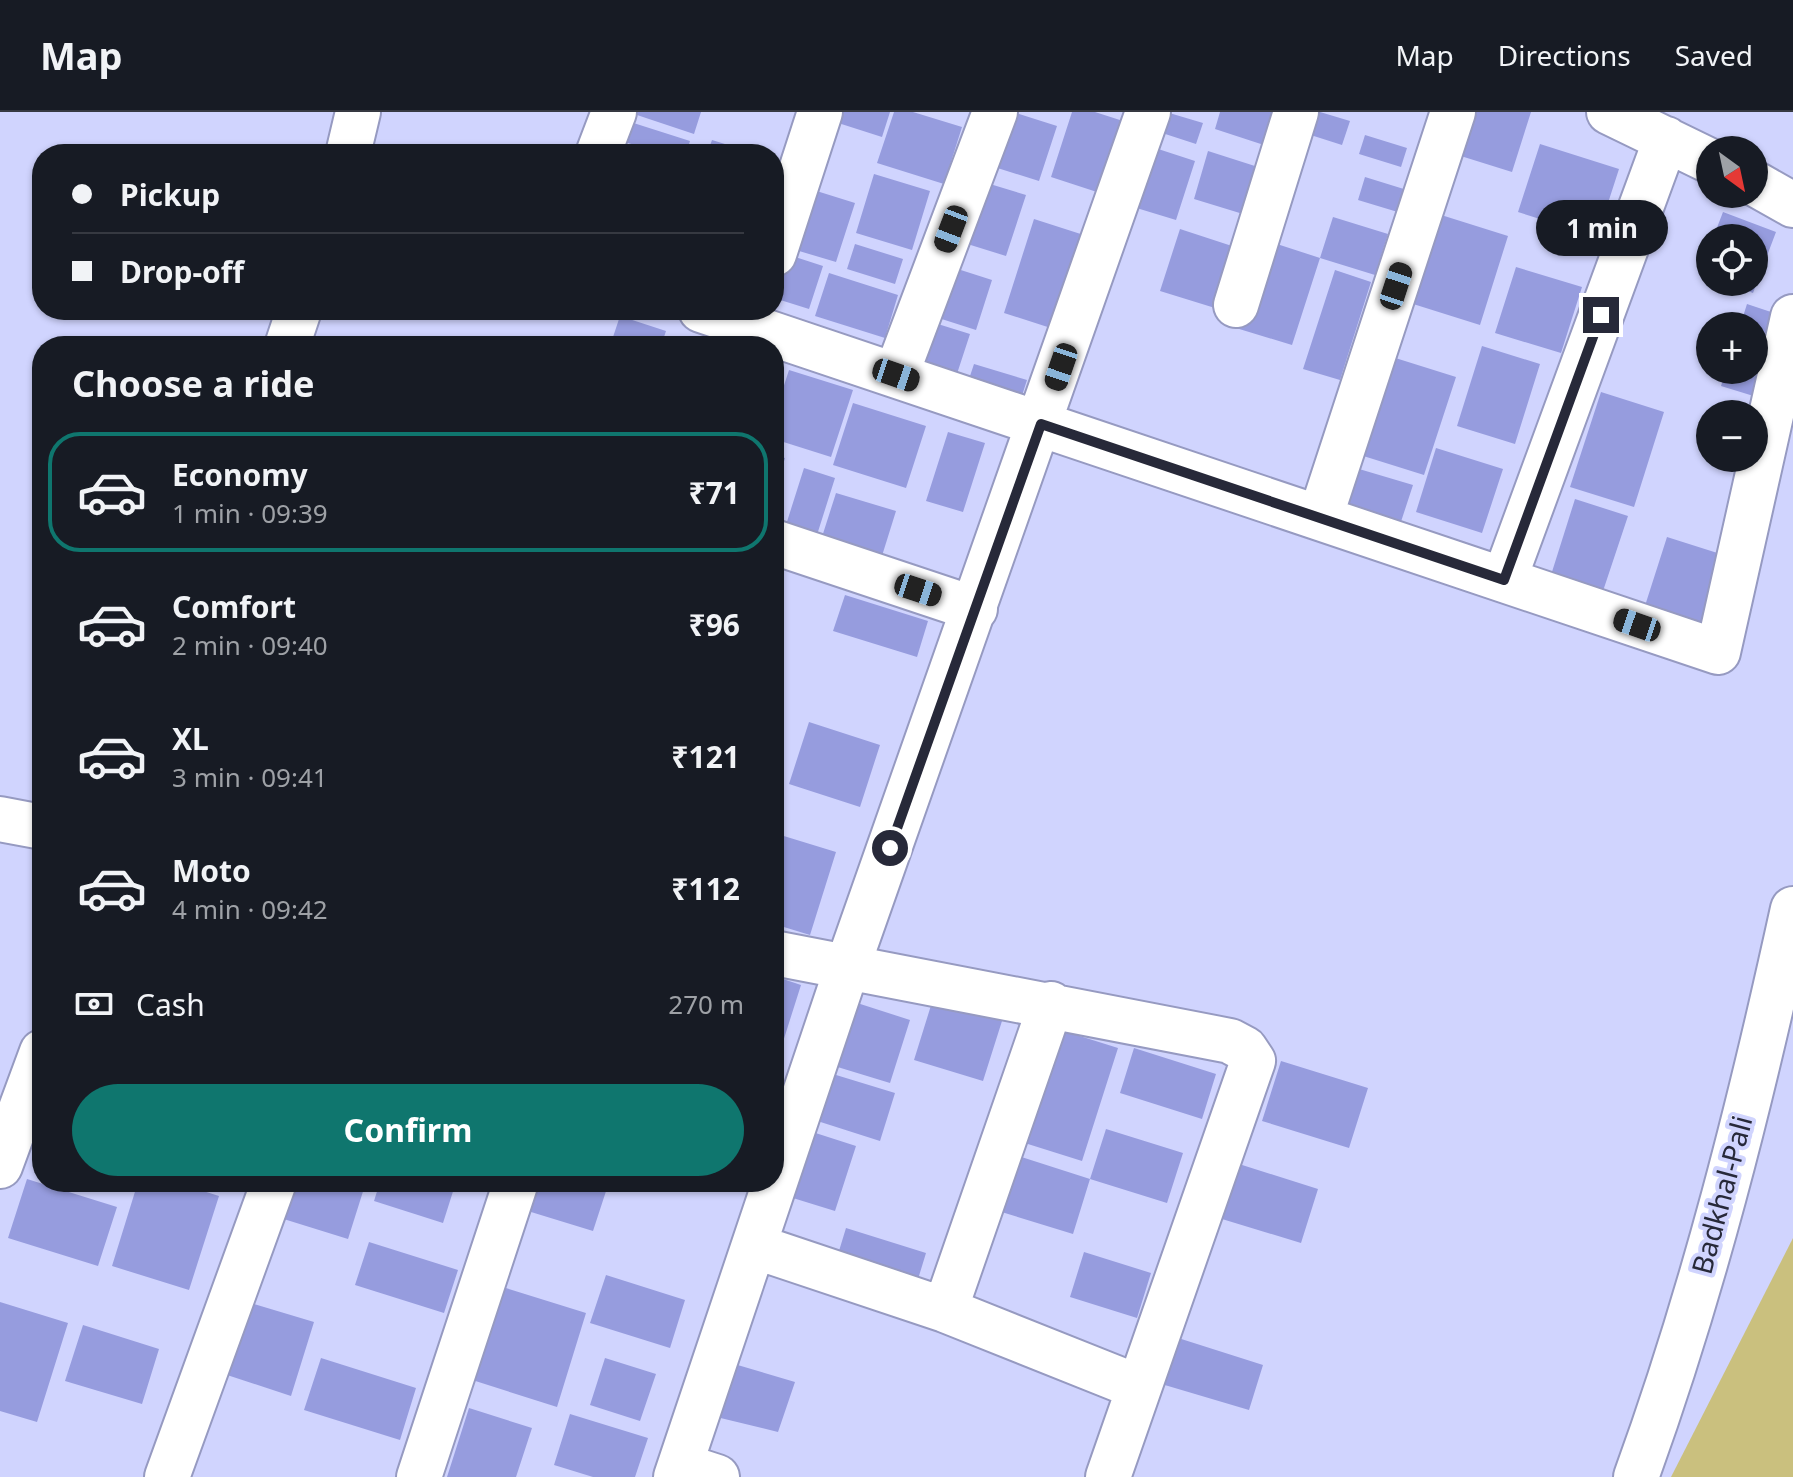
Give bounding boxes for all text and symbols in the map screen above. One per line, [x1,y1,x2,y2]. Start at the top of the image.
text: Map [40,29,123,81]
text: Map [1395,36,1454,74]
text: Directions [1498,36,1631,74]
text: Saved [1675,36,1753,74]
north arrow [1696,136,1768,208]
map controls [1696,136,1768,472]
text: Pickup [120,174,220,215]
callout: 1 min [1535,199,1667,255]
car [931,202,971,256]
text: 1 min [1566,210,1638,246]
button: locate [1696,224,1768,296]
text: Drop-off [120,251,244,292]
car [1377,259,1415,313]
route end [1583,297,1619,333]
button: + [1696,312,1768,384]
car [1042,340,1080,394]
car [869,356,923,394]
text: Choose a ride [72,359,314,408]
button: − [1696,400,1768,472]
text: Economy [172,454,308,495]
icon: car [76,456,148,528]
text: ₹71 [689,472,740,513]
text: 1 min · 09:39 [172,495,328,531]
car [891,571,945,609]
text: Comfort [172,586,296,627]
icon: car [76,588,148,660]
text: ₹96 [689,604,740,645]
car [1610,606,1664,644]
text: 2 min · 09:40 [172,627,328,663]
text: XL [172,718,209,759]
icon: car [76,720,148,792]
text: ₹121 [671,736,740,777]
text: 3 min · 09:41 [172,759,328,795]
route start [872,830,908,866]
text: Moto [172,850,251,891]
icon: car [76,852,148,924]
text: ₹112 [671,868,740,909]
text: 4 min · 09:42 [172,891,328,927]
icon: cash [72,982,116,1026]
text: Cash [136,984,205,1025]
text: 270 m [668,986,744,1022]
button: Confirm [72,1084,744,1176]
street label: Badkhal-Pali [1682,1111,1760,1278]

